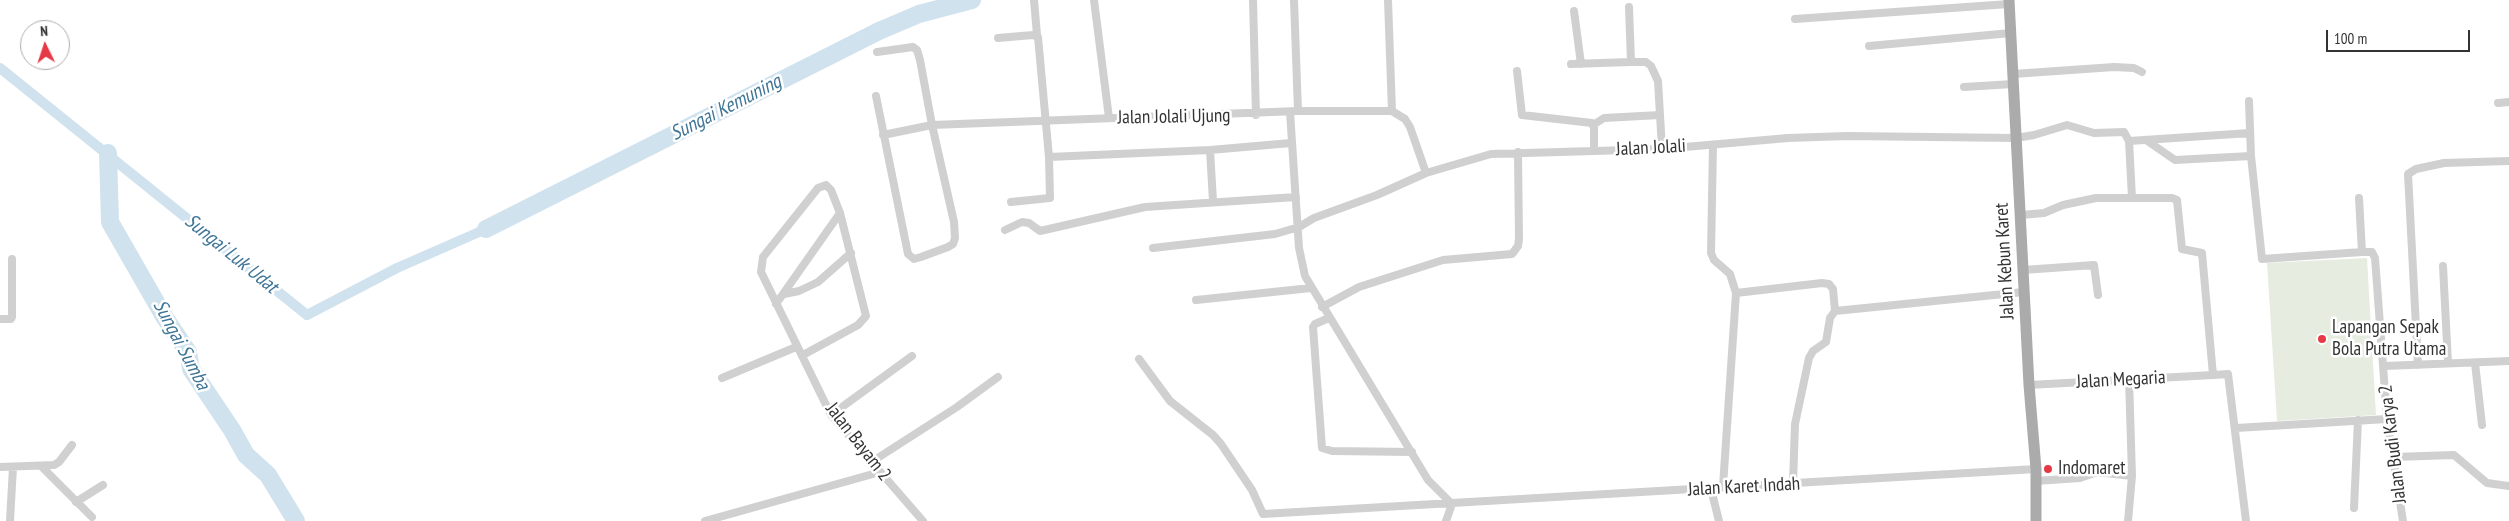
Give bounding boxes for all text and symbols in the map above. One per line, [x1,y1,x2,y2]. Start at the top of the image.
north arrow [20,20,70,70]
scale bar [2329,20,2473,52]
text: N [40,22,48,40]
text: 100 m [2334,29,2367,48]
water label: Sungai Kemuning [667,70,785,146]
street label: Jalan Jolali Ujung [1117,105,1231,129]
street label: Jalan Jolali [1615,135,1687,161]
street label: Jalan Kebun Karet [1991,202,2019,320]
water label: Sungai Luk Udat [180,209,282,299]
water label: Sungai Sumba [147,296,215,394]
place label: Lapangan Sepak Bola Putra Utama [2332,317,2446,361]
marker: Lapangan Sepak Bola Putra Utama [2316,333,2328,345]
street label: Jalan Megaria [2076,366,2166,394]
street label: Jalan Budi Karya 2 [2374,383,2412,505]
street label: Jalan Bayam 2 [820,398,896,486]
place label: Indomaret [2058,458,2125,480]
marker: Indomaret [2042,463,2054,475]
street label: Jalan Karet Indah [1687,473,1801,501]

